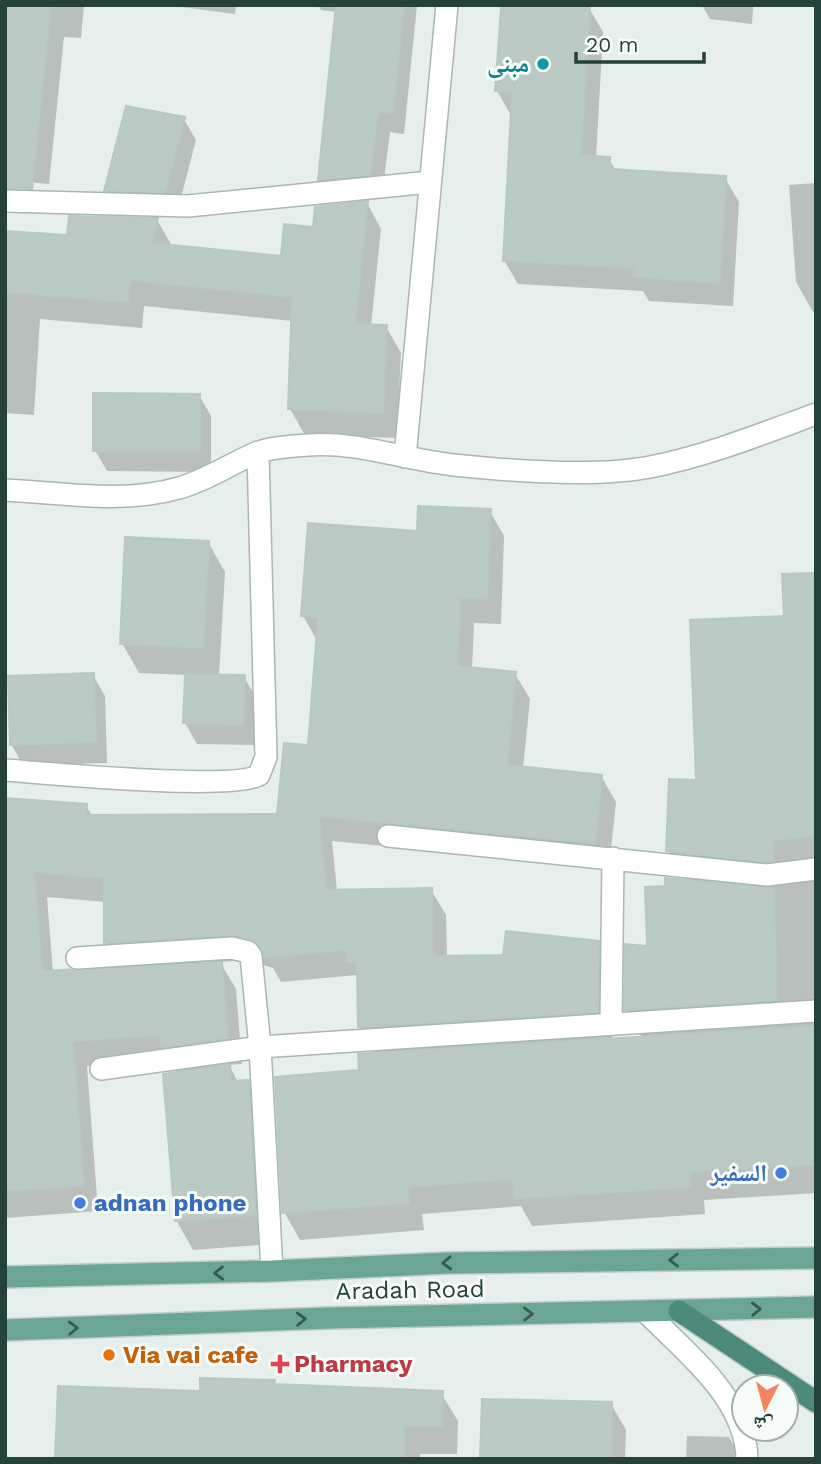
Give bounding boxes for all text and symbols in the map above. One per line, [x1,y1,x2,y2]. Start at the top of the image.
scale bar [576,21,704,65]
text: 20 m [586,32,638,57]
place label: مبنى [487,50,529,78]
marker: مبنى [535,56,551,72]
place label: السفير [709,1159,767,1187]
marker: السفير [773,1165,789,1181]
place label: adnan phone [94,1189,247,1217]
marker: adnan phone [72,1195,88,1211]
one-way arrow [668,1252,679,1267]
one-way arrow [441,1255,451,1271]
one-way arrow [214,1265,225,1280]
street label: Aradah Road [335,1275,485,1305]
one-way arrow [750,1301,761,1316]
one-way arrow [523,1307,534,1322]
one-way arrow [296,1312,307,1327]
one-way arrow [68,1320,79,1335]
place label: Via vai cafe [123,1341,259,1369]
marker: Via vai cafe [101,1347,117,1363]
place label: Pharmacy [294,1350,413,1378]
marker: Pharmacy [272,1356,288,1372]
north arrow [730,1373,800,1443]
text: ش [752,1412,775,1437]

